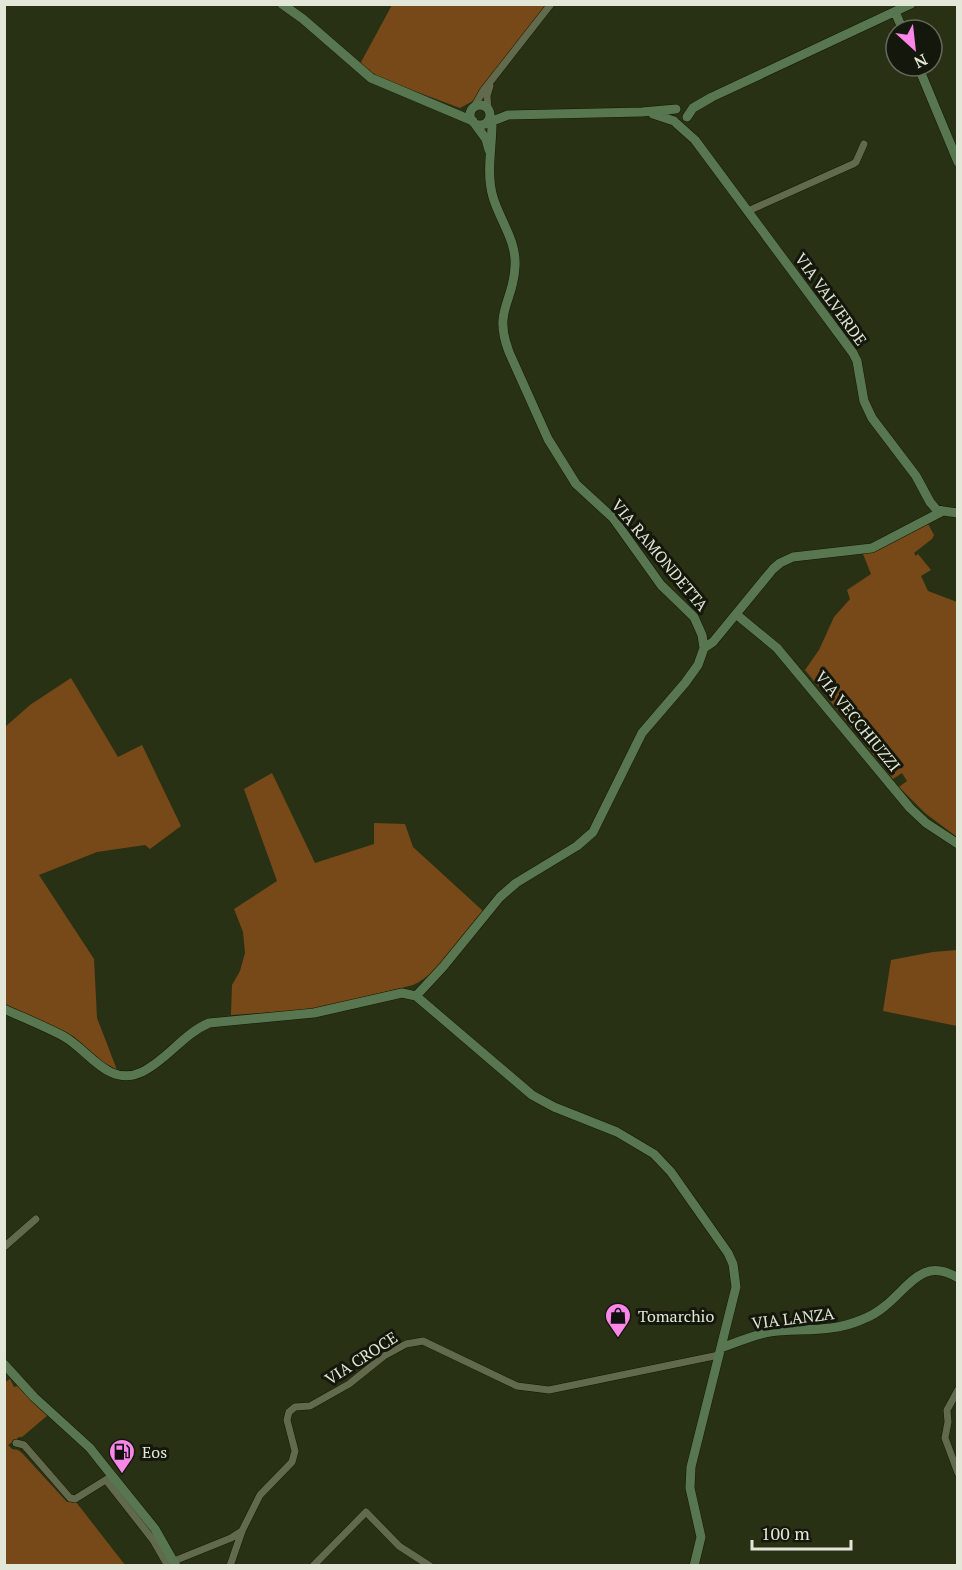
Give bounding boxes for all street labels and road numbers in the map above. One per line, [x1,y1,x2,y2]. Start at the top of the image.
street label: VIA VALVERDE [790,248,872,350]
street label: VIA RAMONDETTA [607,494,713,616]
street label: VIA VECCHIUZZI [810,666,906,776]
street label: VIA LANZA [751,1302,836,1334]
street label: VIA CROCE [320,1326,402,1390]

